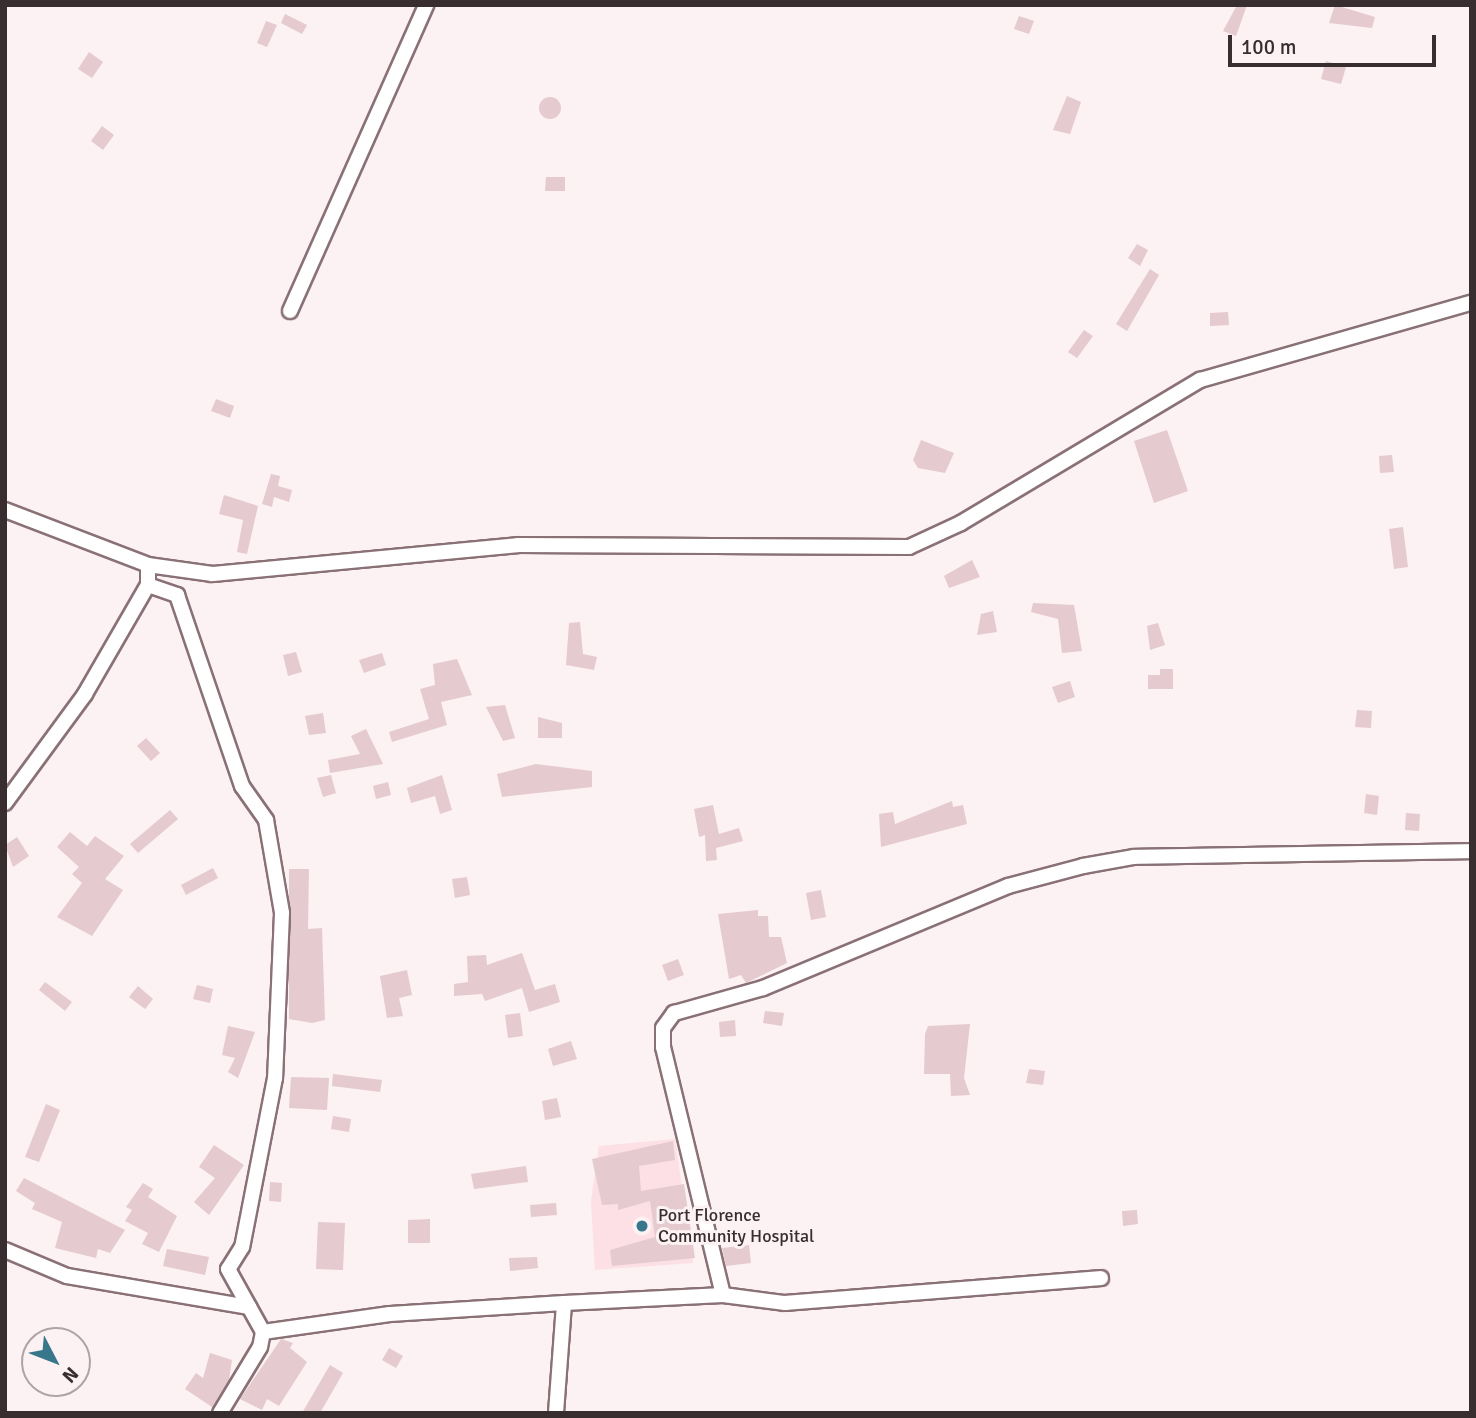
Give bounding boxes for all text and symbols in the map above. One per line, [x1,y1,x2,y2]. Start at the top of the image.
scale bar [1231,21,1439,65]
text: 100 m [1241,34,1296,60]
place label: Port Florence Community Hospital [658,1205,814,1248]
marker: Port Florence Community Hospital [632,1216,652,1236]
north arrow [21,1327,91,1397]
text: N [57,1362,83,1388]

